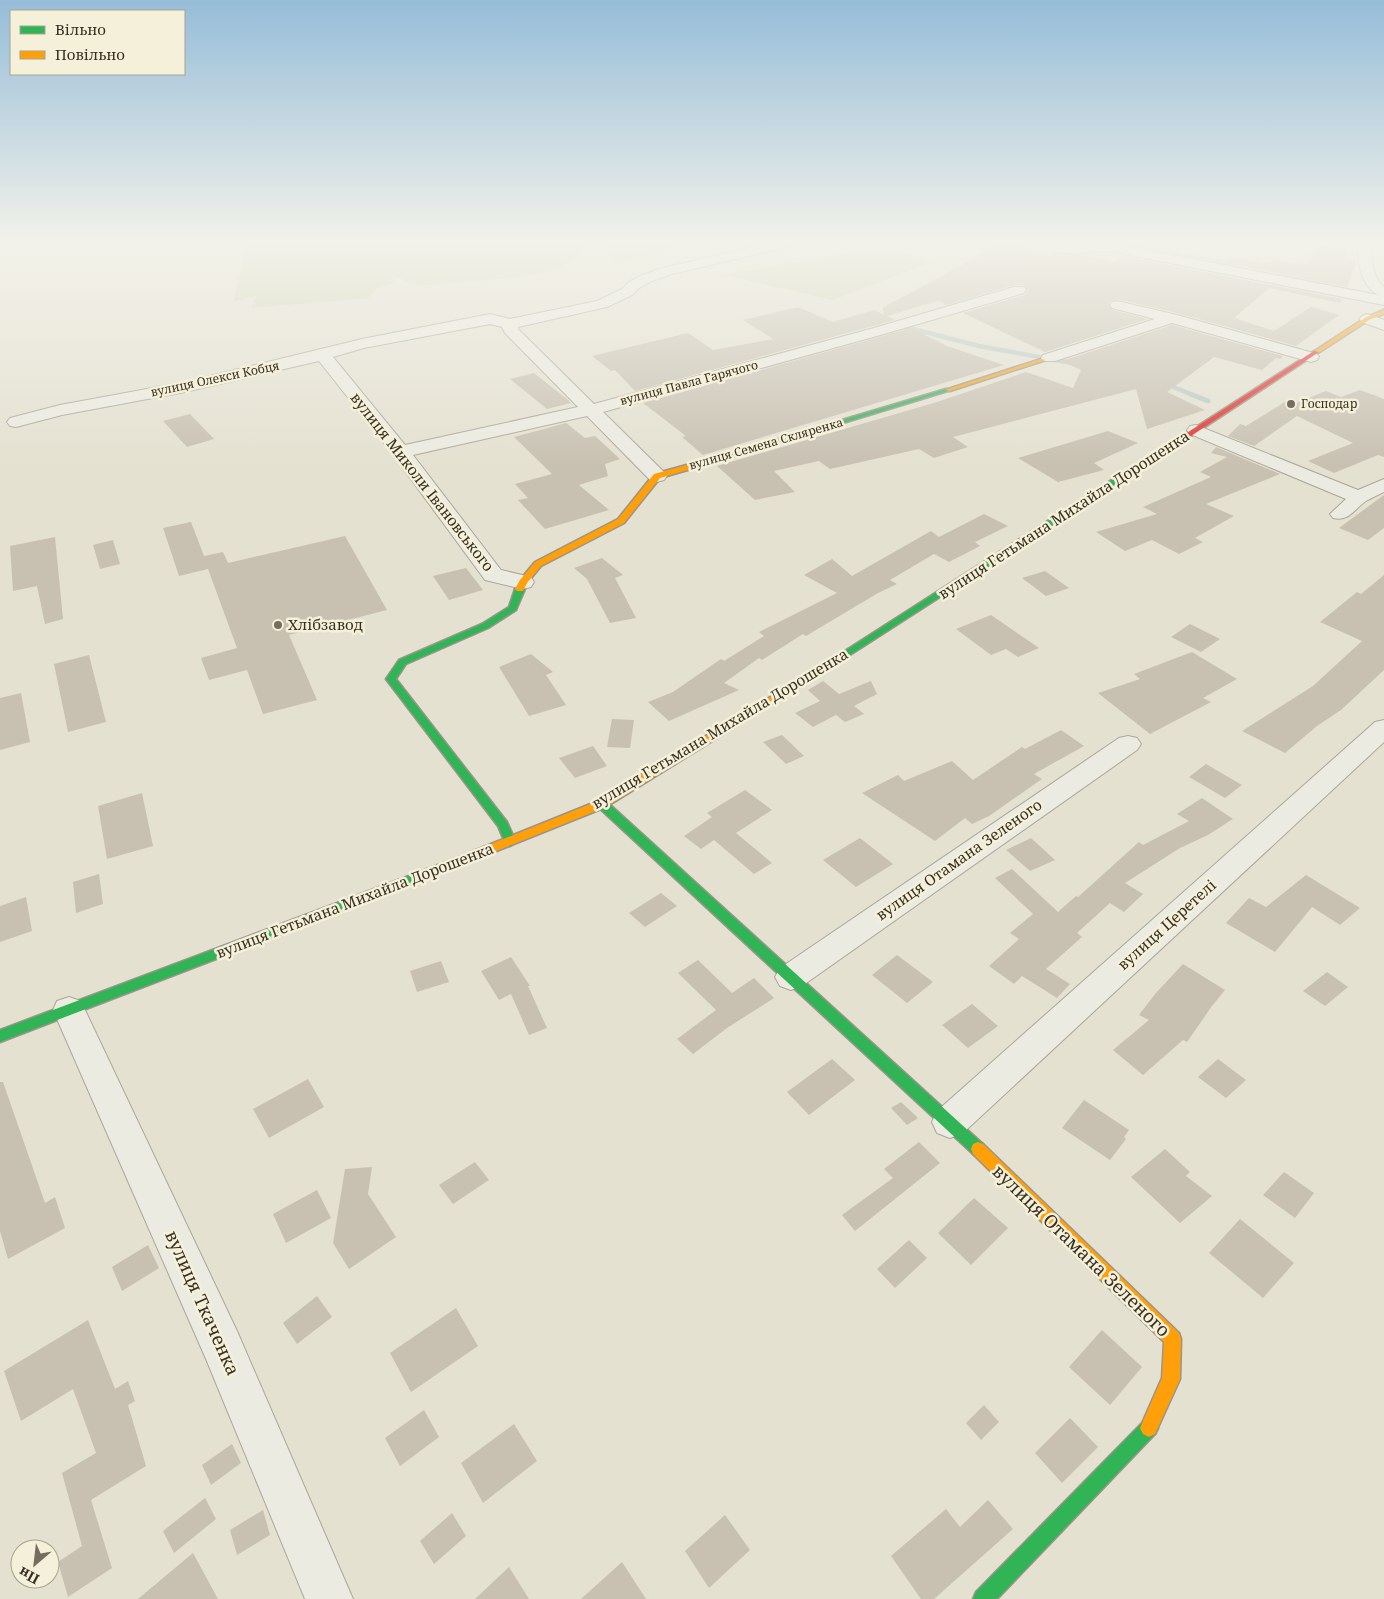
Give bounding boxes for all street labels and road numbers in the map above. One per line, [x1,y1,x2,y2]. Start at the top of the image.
street label: вулиця Павла Гарячого [618,356,760,409]
street label: вулиця Олекси Кобця [149,357,281,400]
street label: вулиця Миколи Івановського [347,388,499,575]
street label: вулиця Семена Скляренка [687,413,845,474]
street label: вулиця Гетьмана Михайла Дорошенка [934,425,1193,603]
street label: вулиця Гетьмана Михайла Дорошенка [588,643,851,813]
street label: вулиця Отамана Зеленого [871,794,1045,924]
street label: вулиця Гетьмана Михайла Дорошенка [213,838,496,962]
street label: вулиця Церетелі [1113,875,1220,974]
street label: вулиця Отамана Зеленого [988,1159,1176,1342]
street label: вулиця Ткаченка [160,1226,246,1379]

